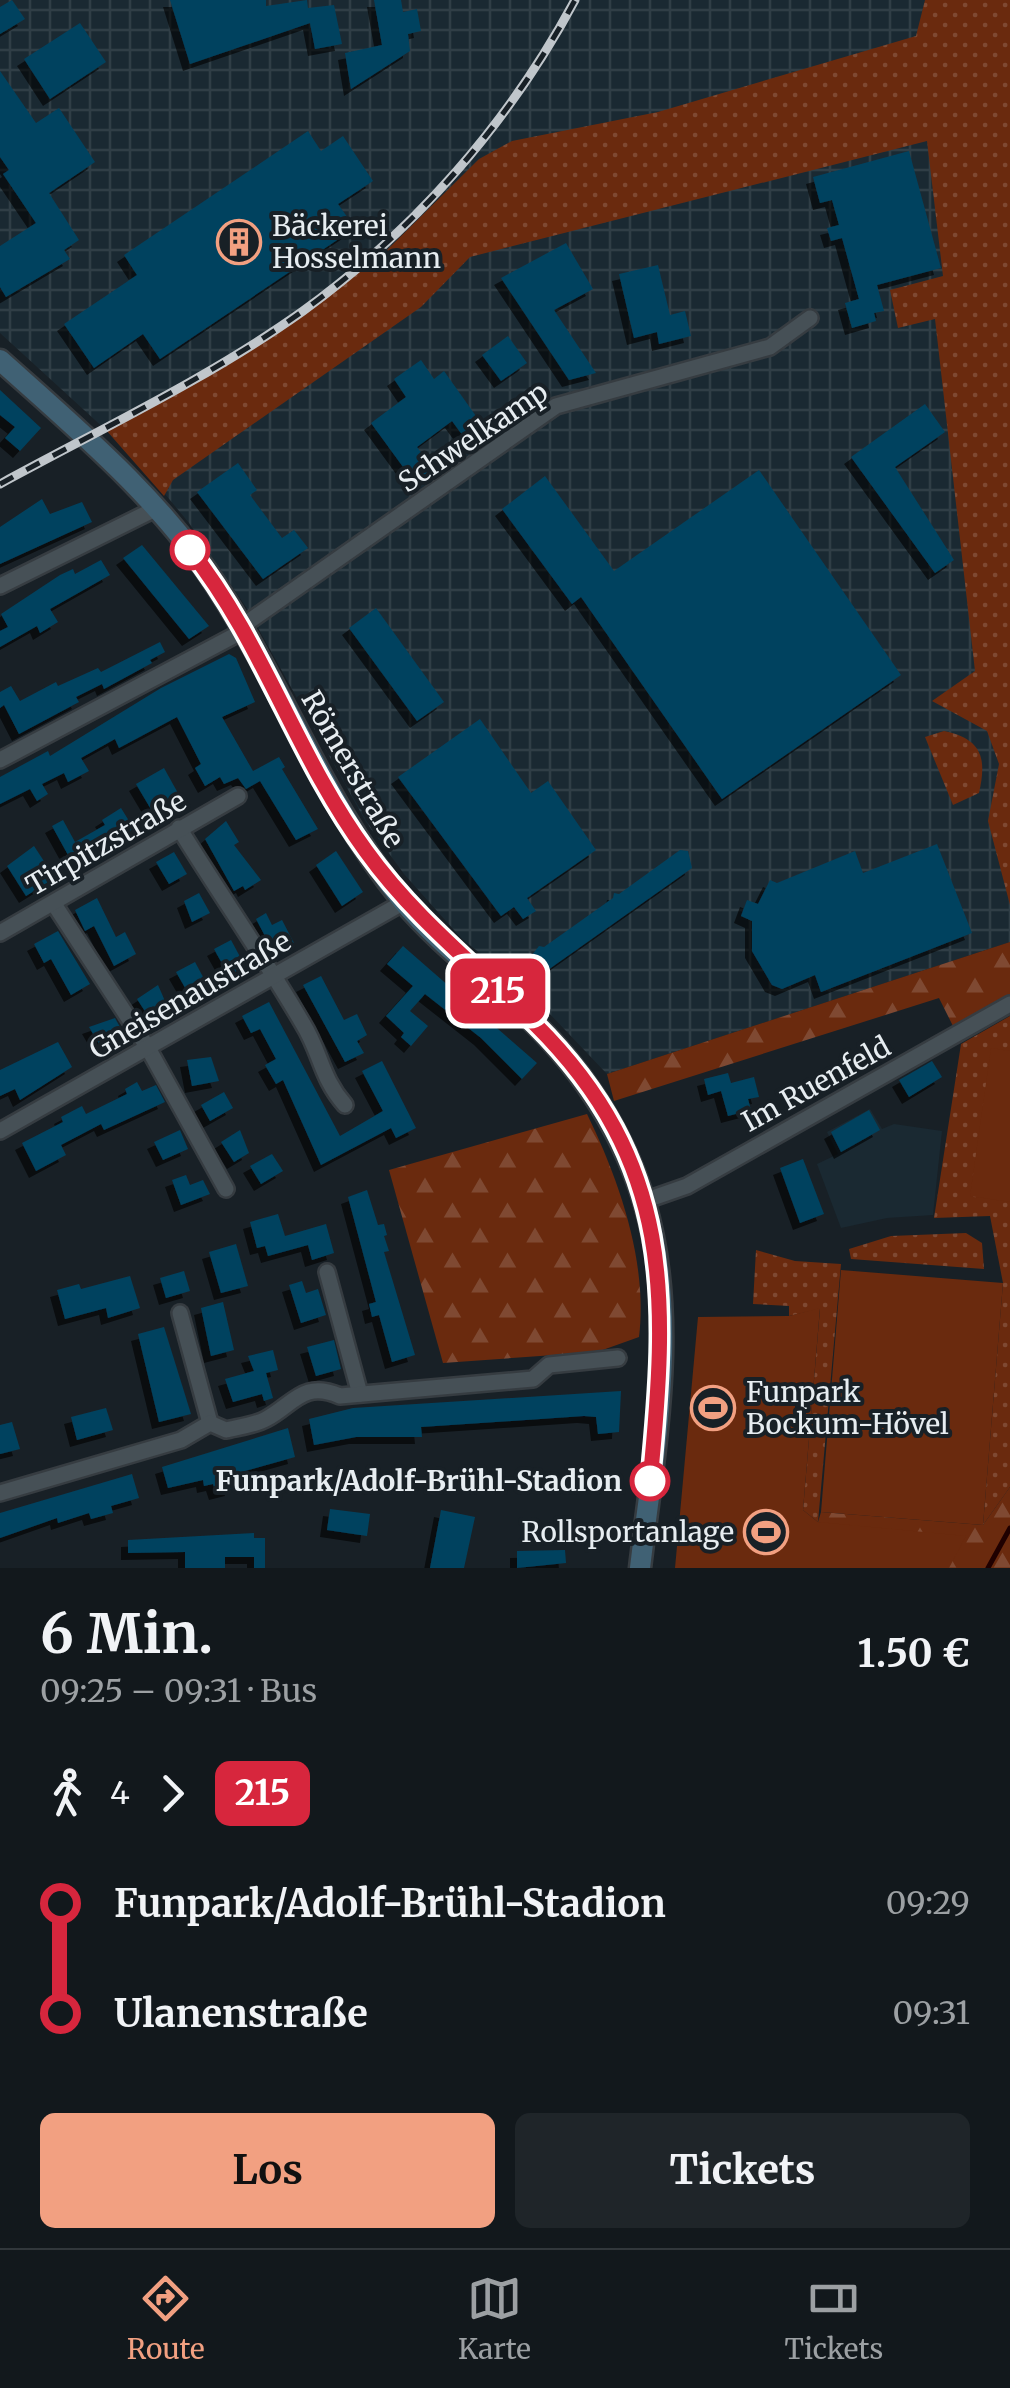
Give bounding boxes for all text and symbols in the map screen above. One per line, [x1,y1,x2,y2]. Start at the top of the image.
place label: Bäckerei Hosselmann [272,208,441,276]
building icon: Bäckerei Hosselmann [216,219,262,265]
street label: Schwelkamp [391,374,555,500]
unlabelled marker [171,531,209,569]
street label: Römerstraße [294,684,412,854]
street label: Tirpitzstraße [20,783,192,903]
street label: Gneisenaustraße [83,923,297,1067]
line badge: 215 [440,958,556,1024]
text: 215 [470,969,526,1013]
street label: Im Ruenfeld [735,1028,897,1140]
place label: Funpark Bockum-Hövel [746,1374,949,1442]
sports icon: Funpark Bockum-Hövel [690,1385,736,1431]
marker: Funpark/Adolf-Brühl-Stadion [631,1462,669,1500]
place label: Funpark/Adolf-Brühl-Stadion [215,1463,622,1499]
sports icon: Rollsportanlage [743,1509,789,1555]
place label: Rollsportanlage [521,1514,734,1550]
text: 6 Min. [40,1599,213,1668]
text: 1.50 € [858,1630,970,1677]
text: 09:25 – 09:31 · Bus [40,1671,317,1711]
icon: walk [40,1766,95,1821]
icon: forward [145,1766,200,1821]
text: 215 [235,1771,290,1815]
text: 4 [110,1773,130,1813]
text: Funpark/Adolf-Brühl-Stadion [114,1880,666,1927]
text: 09:29 [886,1883,970,1923]
text: Ulanenstraße [114,1990,368,2037]
text: 09:31 [892,1993,970,2033]
button: Los [40,2113,495,2228]
button: Tickets [515,2113,970,2228]
tab: Route [127,2271,205,2367]
tab: Karte [458,2271,531,2367]
tab: Tickets [784,2271,883,2367]

